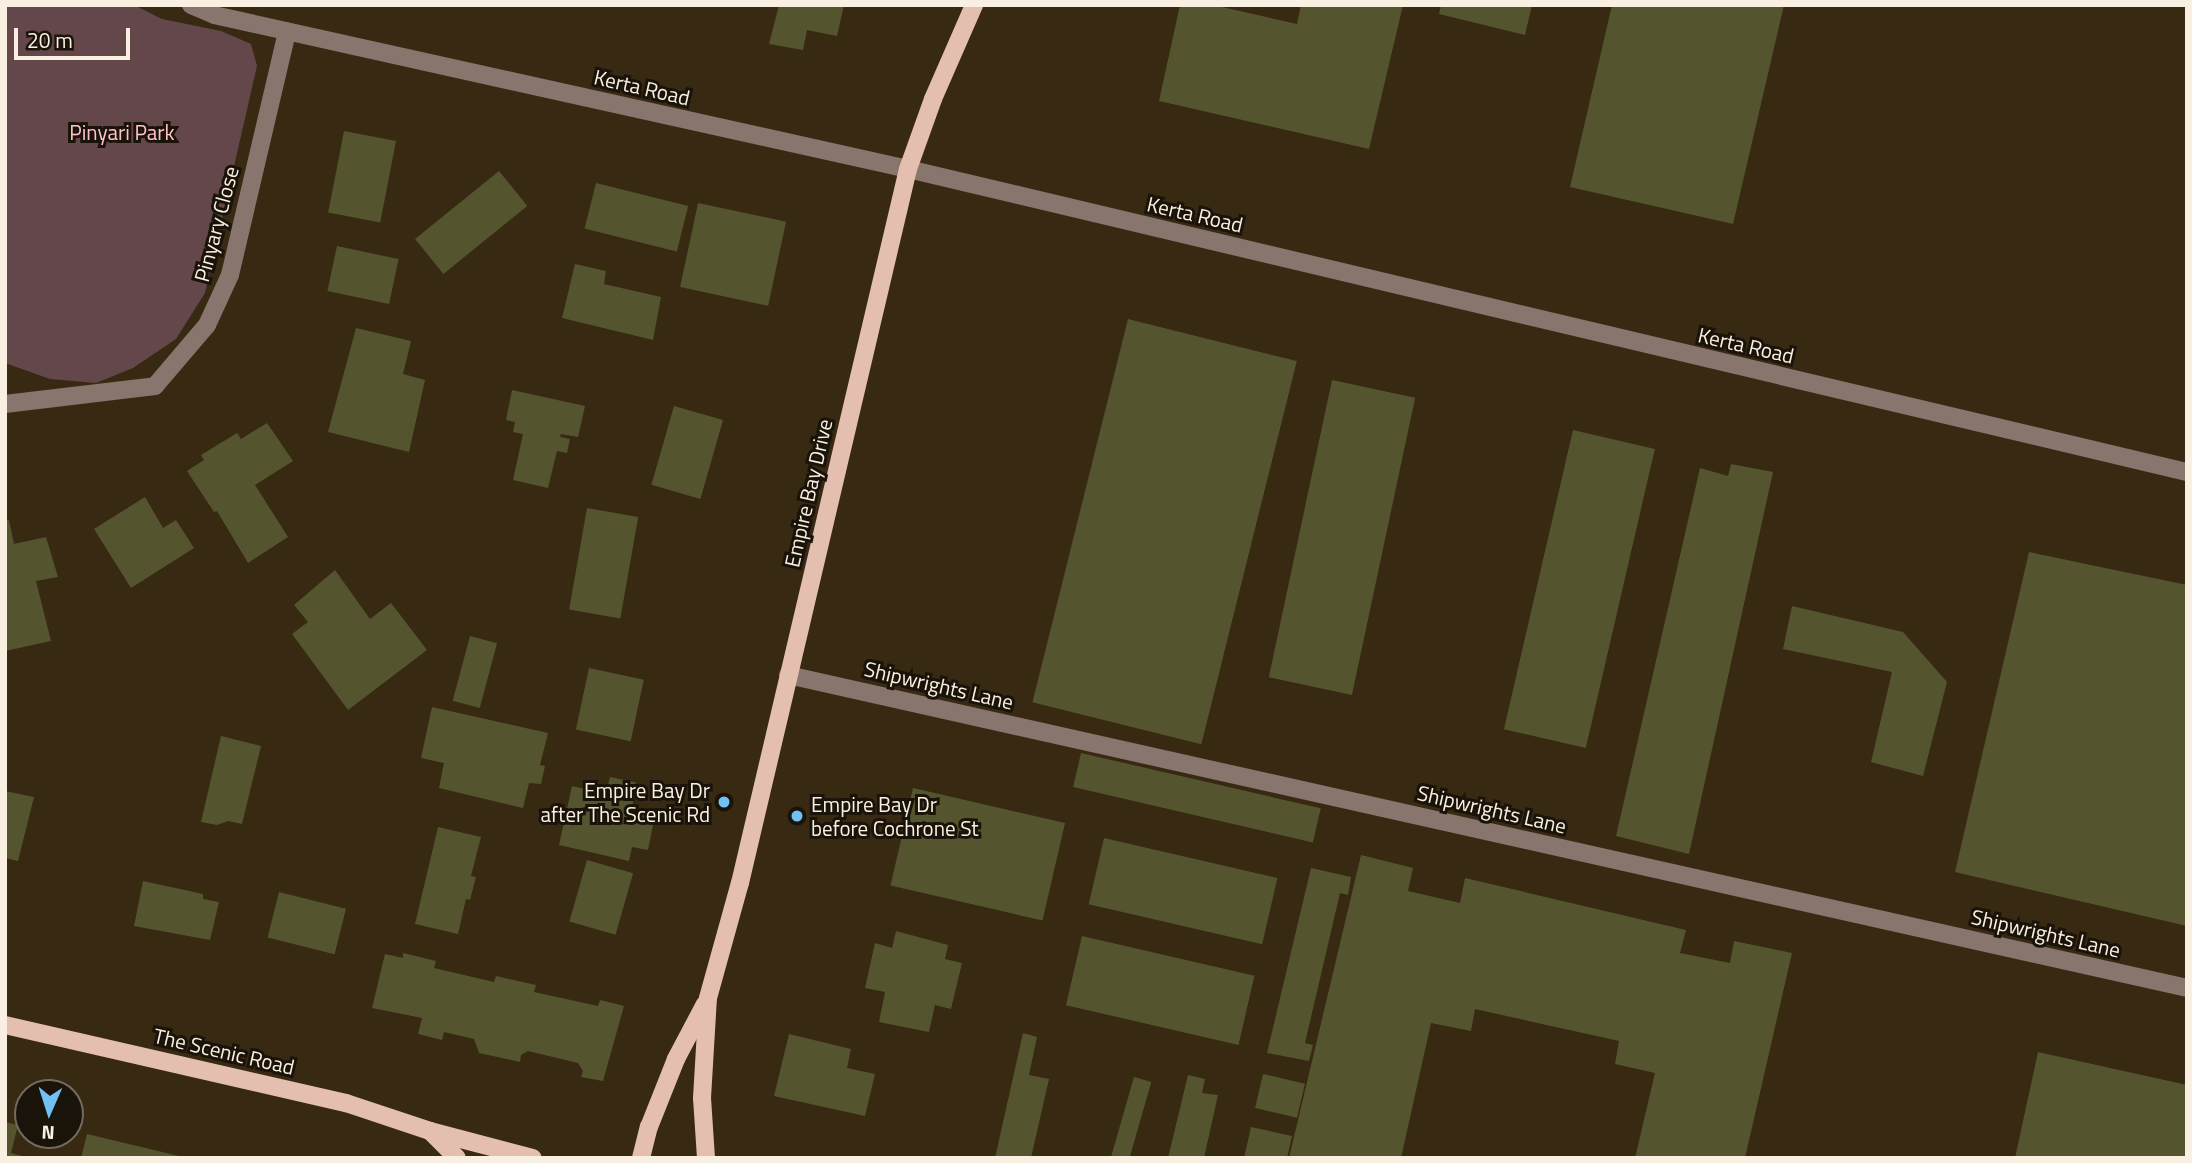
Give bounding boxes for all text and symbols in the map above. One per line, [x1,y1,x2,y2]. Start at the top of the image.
scale bar [18,14,133,58]
text: 20 m [27,24,73,56]
street label: Kerta Road [592,64,692,110]
park label: Pinyari Park [69,119,175,145]
street label: Pinyary Close [189,164,243,284]
street label: Kerta Road [1145,191,1245,237]
street label: Kerta Road [1696,322,1796,368]
street label: Empire Bay Drive [779,417,837,569]
street label: Shipwrights Lane [862,656,1016,714]
place label: Empire Bay Dr after The Scenic Rd [541,777,710,827]
street label: Shipwrights Lane [1415,780,1569,838]
place label: Empire Bay Dr before Cochrone St [811,791,979,841]
marker: Empire Bay Dr after The Scenic Rd [716,794,732,810]
marker: Empire Bay Dr before Cochrone St [789,808,805,824]
street label: Shipwrights Lane [1969,904,2123,962]
street label: The Scenic Road [151,1023,297,1079]
north arrow [14,1079,84,1149]
text: N [41,1119,55,1148]

